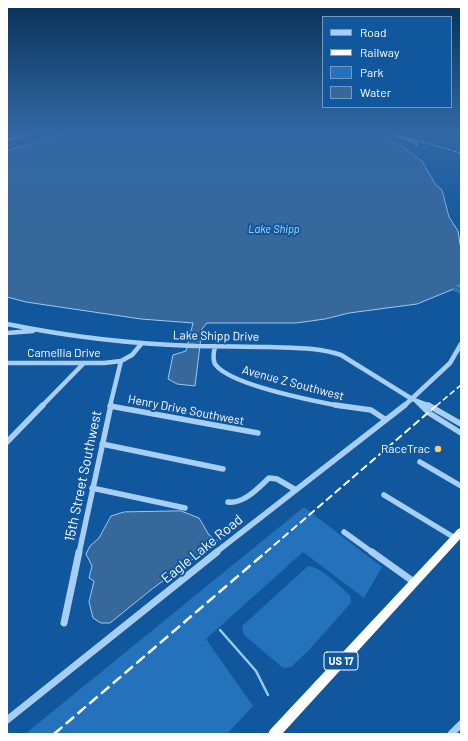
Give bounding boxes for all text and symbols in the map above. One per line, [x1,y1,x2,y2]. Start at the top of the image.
legend [322,16,452,108]
text: Road [360,25,387,39]
text: Railway [360,45,399,59]
text: Park [360,65,384,79]
text: Water [360,85,391,99]
water label: Lake Shipp [248,222,300,236]
street label: Lake Shipp Drive [173,328,259,344]
street label: Camellia Drive [27,346,101,360]
street label: Avenue Z Southwest [240,362,346,404]
street label: Henry Drive Southwest [127,392,245,428]
street label: 15th Street Southwest [61,409,105,543]
place label: RaceTrac [381,442,430,456]
marker: RaceTrac [433,444,443,454]
street label: Eagle Lake Road [158,511,246,587]
road number: US 17 [324,652,358,670]

